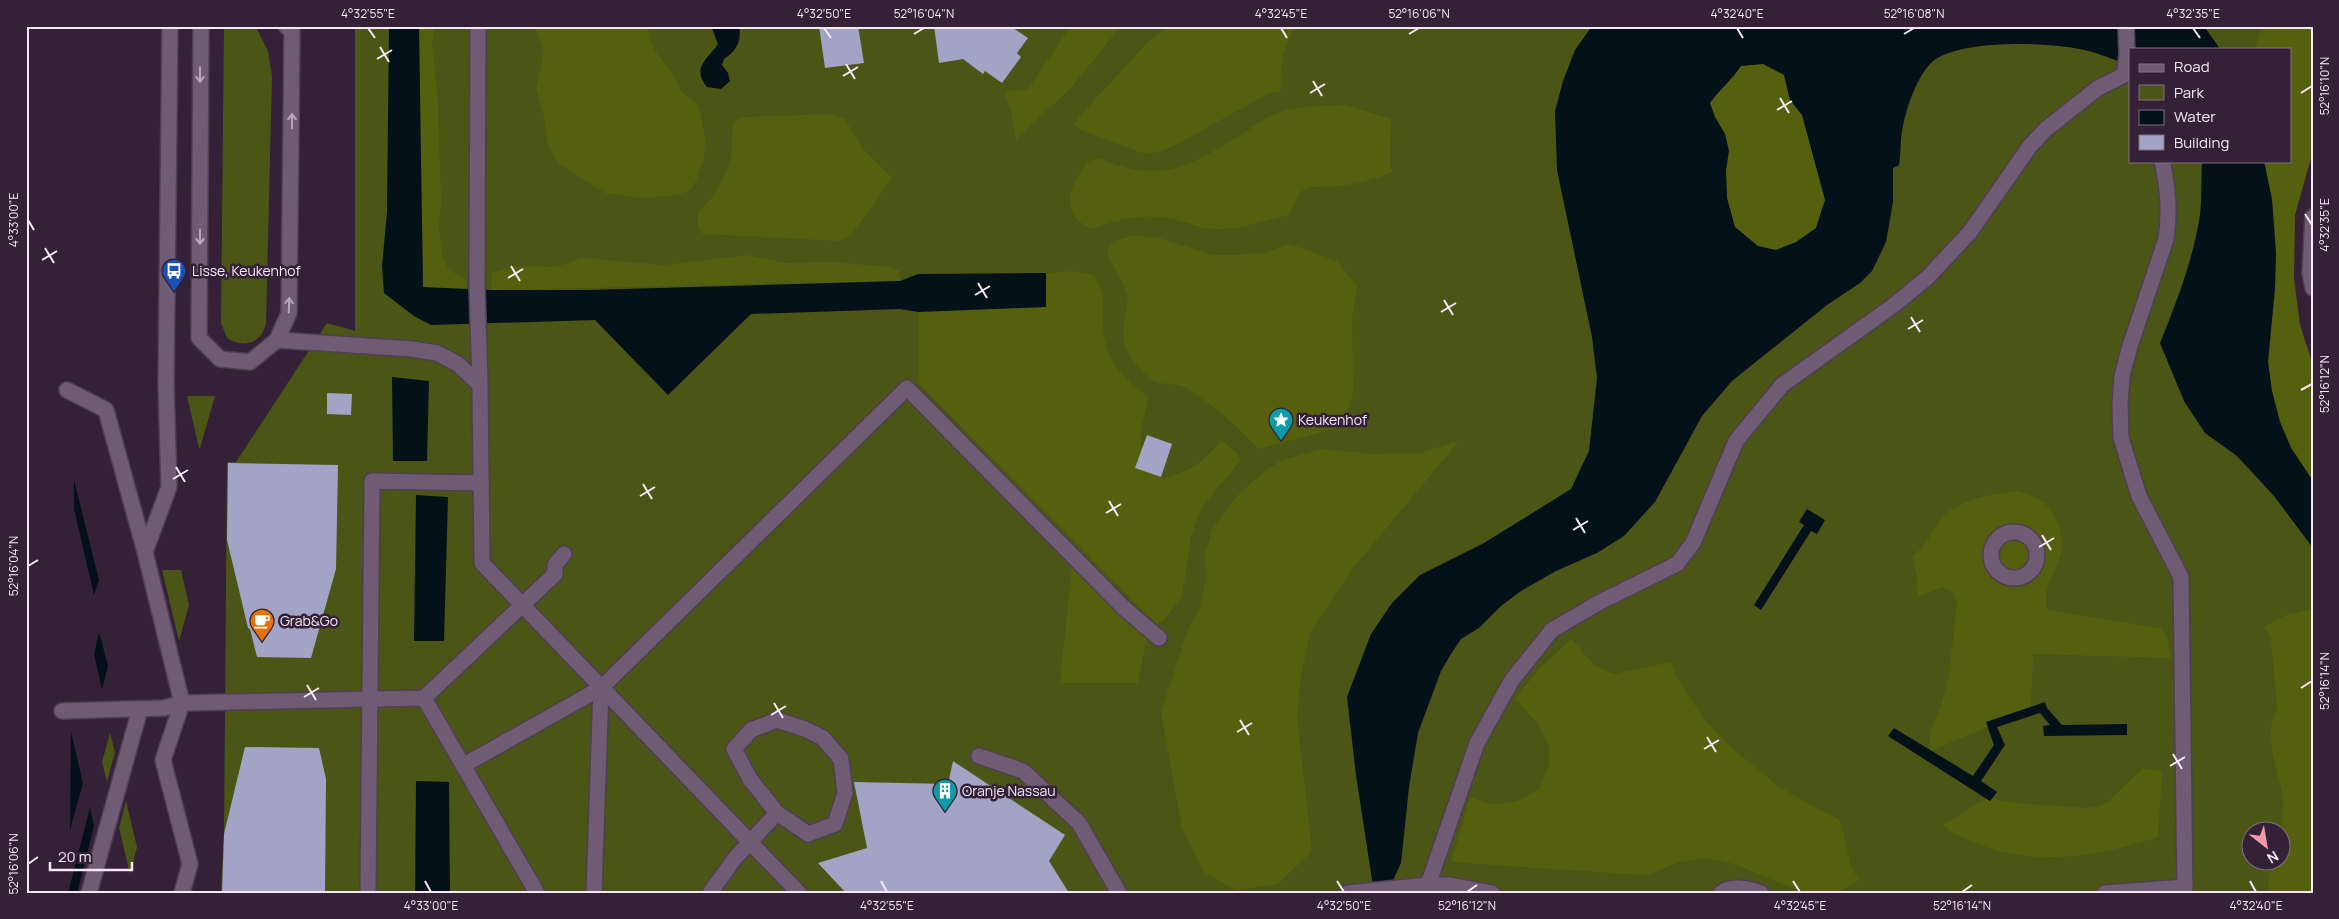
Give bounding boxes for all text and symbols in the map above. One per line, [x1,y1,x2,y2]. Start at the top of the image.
text: 4°32'55"E [341,5,395,22]
text: 4°32'50"E [797,5,851,22]
text: 52°16'04"N [894,5,954,22]
text: 4°32'45"E [1255,5,1307,22]
text: 52°16'06"N [1388,5,1450,22]
text: 4°32'40"E [1710,5,1764,22]
text: 52°16'08"N [1884,5,1944,22]
text: 4°32'35"E [2166,5,2220,22]
legend [2129,48,2292,162]
text: Road [2174,56,2210,77]
text: 52°16'10"N [2316,57,2333,115]
one-way arrow [195,66,205,83]
text: Park [2174,82,2204,103]
text: Water [2174,106,2216,127]
one-way arrow [287,114,297,130]
text: Building [2174,132,2229,153]
text: 4°33'00"E [5,193,22,247]
text: 4°32'35"E [2316,198,2333,252]
one-way arrow [195,229,205,245]
bus stop icon: Lisse, Keukenhof [161,258,187,292]
place label: Lisse, Keukenhof [192,261,300,280]
one-way arrow [284,297,293,313]
text: 52°16'12"N [2316,355,2333,413]
place icon: Keukenhof [1268,407,1294,441]
place label: Keukenhof [1298,410,1367,429]
text: 52°16'04"N [5,536,22,596]
cafe icon: Grab&Go [249,608,275,642]
place label: Grab&Go [280,611,338,630]
text: 52°16'14"N [2316,652,2333,710]
building icon: Oranje Nassau [932,778,958,812]
place label: Oranje Nassau [962,781,1056,800]
north arrow [2242,822,2292,872]
text: 52°16'06"N [5,833,22,895]
scale bar [50,839,132,871]
text: 20 m [58,846,91,867]
text: N [2264,847,2282,868]
text: 4°33'00"E [404,897,458,914]
text: 4°32'55"E [860,897,914,914]
text: 4°32'50"E [1317,897,1371,914]
text: 52°16'12"N [1438,897,1496,914]
text: 4°32'45"E [1774,897,1826,914]
text: 52°16'14"N [1933,897,1991,914]
text: 4°32'40"E [2229,897,2283,914]

